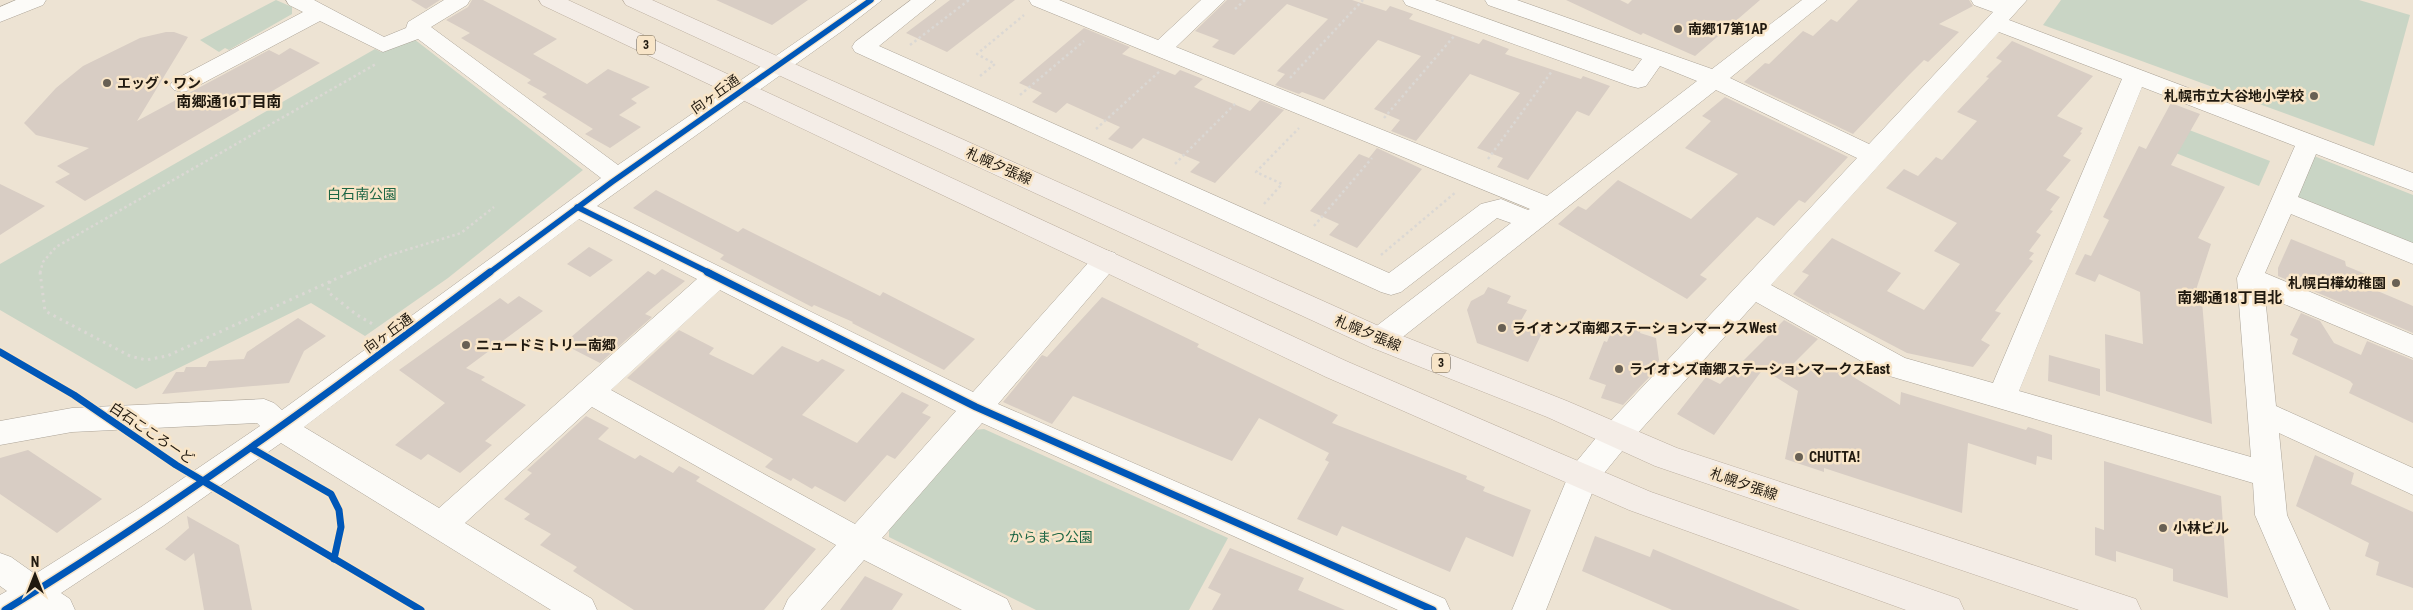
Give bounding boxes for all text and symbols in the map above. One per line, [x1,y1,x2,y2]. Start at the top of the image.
place label: 南郷17第1AP [1688,21,1768,37]
marker: 南郷17第1AP [1672,23,1684,35]
road number: 3 [637,36,655,54]
street label: 向ヶ丘通 [687,71,743,117]
place label: エッグ・ワン [117,75,201,91]
marker: エッグ・ワン [101,77,113,89]
place label: 札幌市立大谷地小学校 [2164,88,2304,104]
marker: 札幌市立大谷地小学校 [2308,90,2320,102]
district label: 南郷通16丁目南 [176,93,282,111]
street label: 札幌夕張線 [964,144,1034,188]
park label: 白石南公園 [327,186,397,202]
place label: 札幌白樺幼稚園 [2288,275,2386,291]
marker: 札幌白樺幼稚園 [2390,277,2402,289]
district label: 南郷通18丁目北 [2177,289,2283,307]
street label: 向ヶ丘通 [361,310,415,356]
street label: 札幌夕張線 [1333,312,1403,354]
place label: ライオンズ南郷ステーションマークスWest [1512,320,1777,336]
marker: ライオンズ南郷ステーションマークスWest [1496,322,1508,334]
place label: ニュードミトリー南郷 [476,337,616,353]
marker: ニュードミトリー南郷 [460,339,472,351]
road number: 3 [1432,353,1450,372]
place label: ライオンズ南郷ステーションマークスEast [1629,361,1890,377]
marker: ライオンズ南郷ステーションマークスEast [1613,363,1625,375]
street label: 白石こころーど [107,399,197,467]
place label: CHUTTA! [1809,449,1860,465]
marker: CHUTTA! [1793,451,1805,463]
street label: 札幌夕張線 [1708,465,1780,503]
place label: 小林ビル [2173,520,2229,536]
marker: 小林ビル [2157,522,2169,534]
park label: からまつ公園 [1009,529,1093,545]
north arrow [10,550,60,600]
text: N [31,554,39,570]

